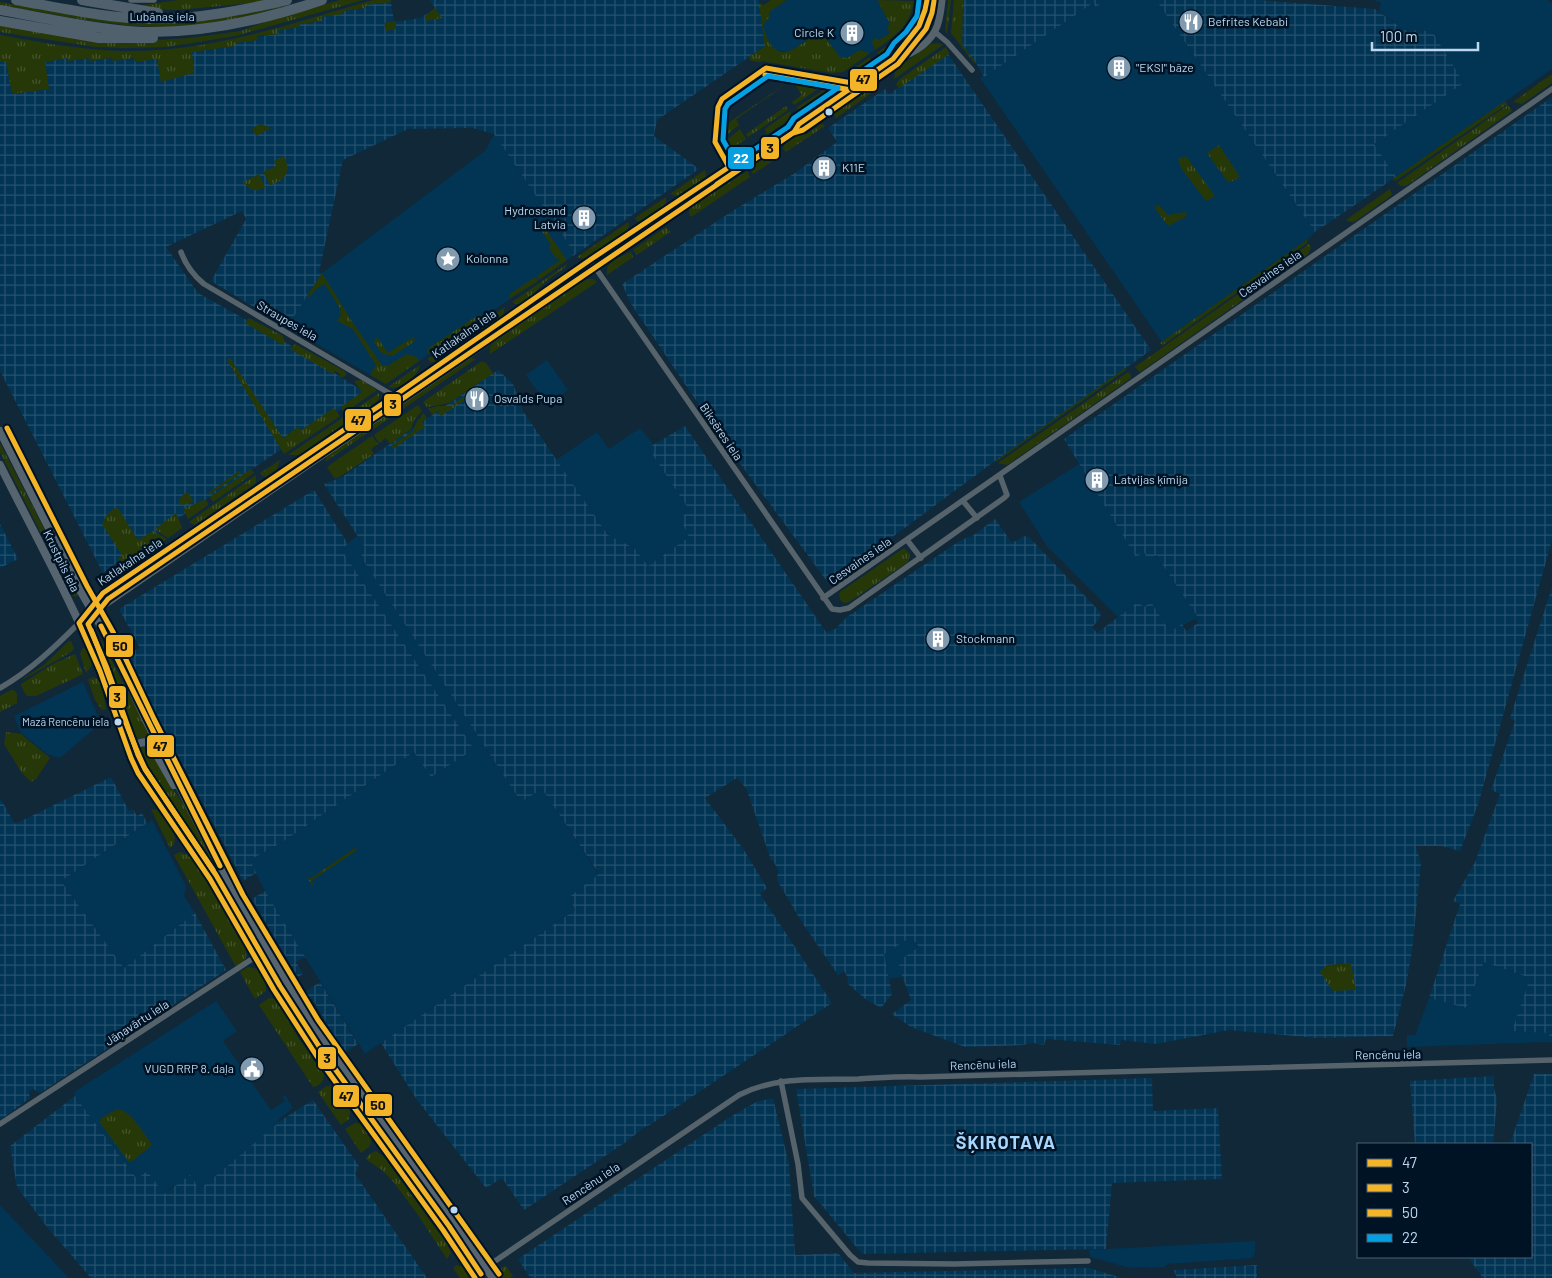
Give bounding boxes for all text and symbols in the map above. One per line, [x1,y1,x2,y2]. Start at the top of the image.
street label: Lubānas iela [129,9,195,23]
restaurant icon: Befrites Kebabi [1178,9,1204,35]
place label: Befrites Kebabi [1208,14,1288,28]
building icon: Circle K [839,20,865,46]
scale bar [1372,20,1478,52]
place label: Circle K [794,25,835,39]
text: 100 m [1380,27,1418,45]
building icon: "EKSI" bāze [1106,55,1132,81]
place label: "EKSI" bāze [1136,60,1194,74]
line badge: 47 [849,68,878,92]
text: 47 [856,70,870,87]
unlabelled marker [824,107,834,117]
line badge: 3 [760,136,780,160]
text: 3 [766,139,774,156]
line badge: 22 [727,146,755,170]
text: 22 [733,149,749,166]
building icon: K11E [811,155,837,181]
place label: K11E [842,160,865,174]
place label: Hydroscand Latvia [504,203,566,231]
building icon: Hydroscand Latvia [571,205,597,231]
place icon: Kolonna [435,246,461,272]
street label: Cesvaines iela [1236,247,1303,300]
place label: Kolonna [466,251,508,265]
street label: Straupes iela [255,297,320,343]
street label: Katlakalna iela [429,306,498,360]
restaurant icon: Osvalds Pupa [464,386,490,412]
place label: Osvalds Pupa [494,391,562,405]
line badge: 3 [383,393,402,417]
text: 3 [389,395,397,412]
street label: Biksēres iela [698,400,746,463]
line badge: 47 [344,408,372,432]
text: 47 [351,411,365,428]
building icon: Latvijas ķīmija [1084,467,1110,493]
place label: Latvijas ķīmija [1114,472,1188,486]
street label: Krustpils iela [41,527,83,594]
street label: Katlakalna iela [95,534,164,588]
street label: Cesvaines iela [826,534,893,587]
building icon: Stockmann [925,626,951,652]
place label: Stockmann [956,631,1015,645]
line badge: 50 [105,634,134,658]
text: 50 [112,637,128,654]
line badge: 3 [108,685,127,709]
text: 3 [113,688,121,705]
place label: Mazā Rencēnu iela [22,715,109,728]
marker: Mazā Rencēnu iela [113,717,123,727]
line badge: 47 [146,734,175,758]
text: 47 [153,737,167,754]
street label: Jāņavārtu iela [102,996,171,1048]
line badge: 3 [317,1046,337,1070]
street label: Rencēnu iela [1355,1046,1421,1062]
text: 3 [323,1049,331,1066]
public building icon: VUGD RRP 8. daļa [239,1056,265,1082]
street label: Rencēnu iela [950,1056,1016,1072]
place label: VUGD RRP 8. daļa [144,1061,234,1075]
line badge: 47 [332,1084,360,1108]
text: 47 [339,1087,353,1104]
line badge: 50 [364,1093,393,1117]
text: 50 [370,1096,386,1113]
district label: ŠĶIROTAVA [956,1131,1056,1153]
legend [1357,1143,1532,1258]
text: 47 [1402,1153,1417,1171]
street label: Rencēnu iela [559,1159,622,1208]
text: 3 [1402,1178,1410,1196]
text: 50 [1402,1203,1418,1221]
unlabelled marker [449,1205,459,1215]
text: 22 [1402,1228,1418,1246]

